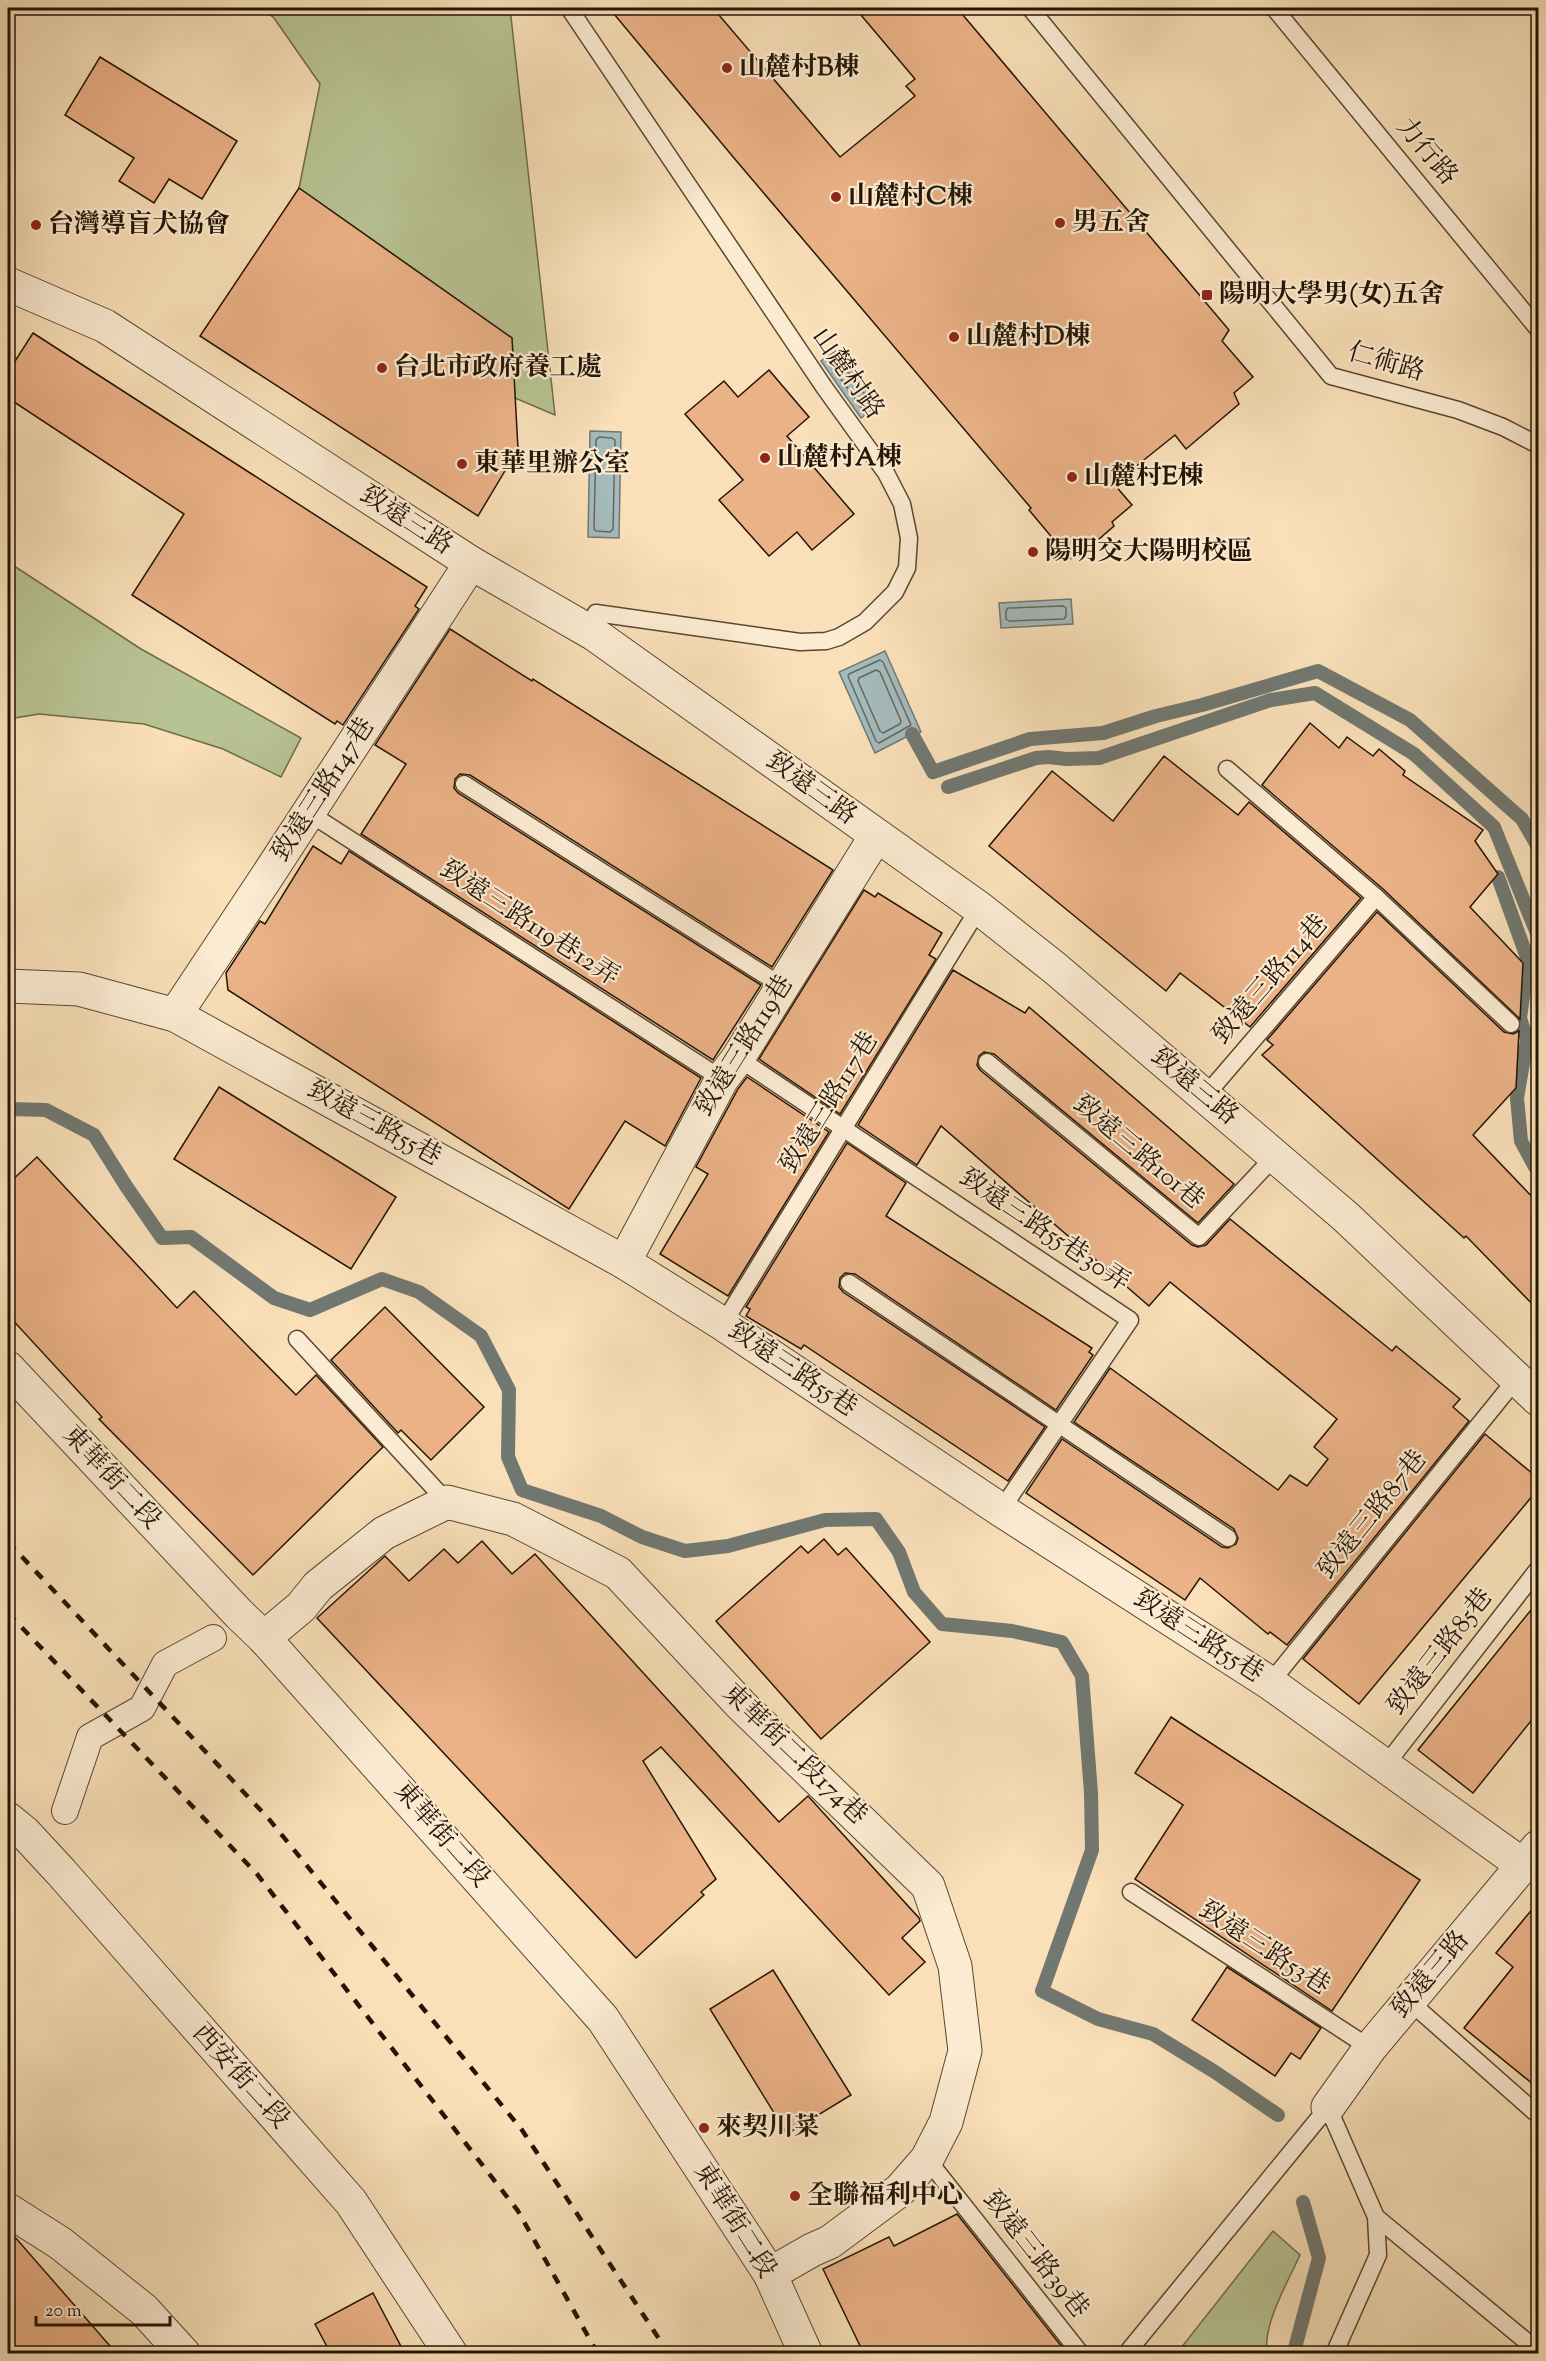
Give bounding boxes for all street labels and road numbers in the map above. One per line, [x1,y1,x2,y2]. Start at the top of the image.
street label: 力行路 [1387,110,1465,194]
street label: 山麓村路 [802,321,892,427]
street label: 仁術路 [1343,334,1429,392]
street label: 致遠三路 [352,477,460,565]
street label: 致遠三路147巷 [264,711,384,869]
street label: 致遠三路 [758,743,864,835]
street label: 致遠三路119巷12弄 [432,852,626,996]
street label: 致遠三路114巷 [1204,907,1338,1053]
street label: 致遠三路119巷 [687,968,803,1124]
street label: 致遠三路117巷 [772,1025,888,1181]
street label: 致遠三路 [1142,1039,1246,1135]
street label: 致遠三路55巷 [300,1072,448,1176]
street label: 致遠三路101巷 [1064,1087,1212,1219]
street label: 致遠三路55巷30弄 [952,1160,1136,1302]
street label: 致遠三路55巷 [720,1313,864,1427]
street label: 東華街二段 [53,1418,169,1538]
street label: 致遠三路87巷 [1310,1443,1436,1587]
street label: 致遠三路55巷 [1126,1581,1270,1693]
street label: 致遠三路85巷 [1380,1581,1502,1723]
street label: 東華街二段174巷 [713,1676,875,1834]
street label: 東華街二段 [384,1774,498,1896]
street label: 致遠三路53巷 [1191,1893,1337,2005]
street label: 致遠三路 [1383,1923,1479,2027]
street label: 西安街二段 [183,2016,297,2138]
street label: 東華街二段 [684,2156,784,2286]
street label: 致遠三路39巷 [973,2183,1097,2327]

